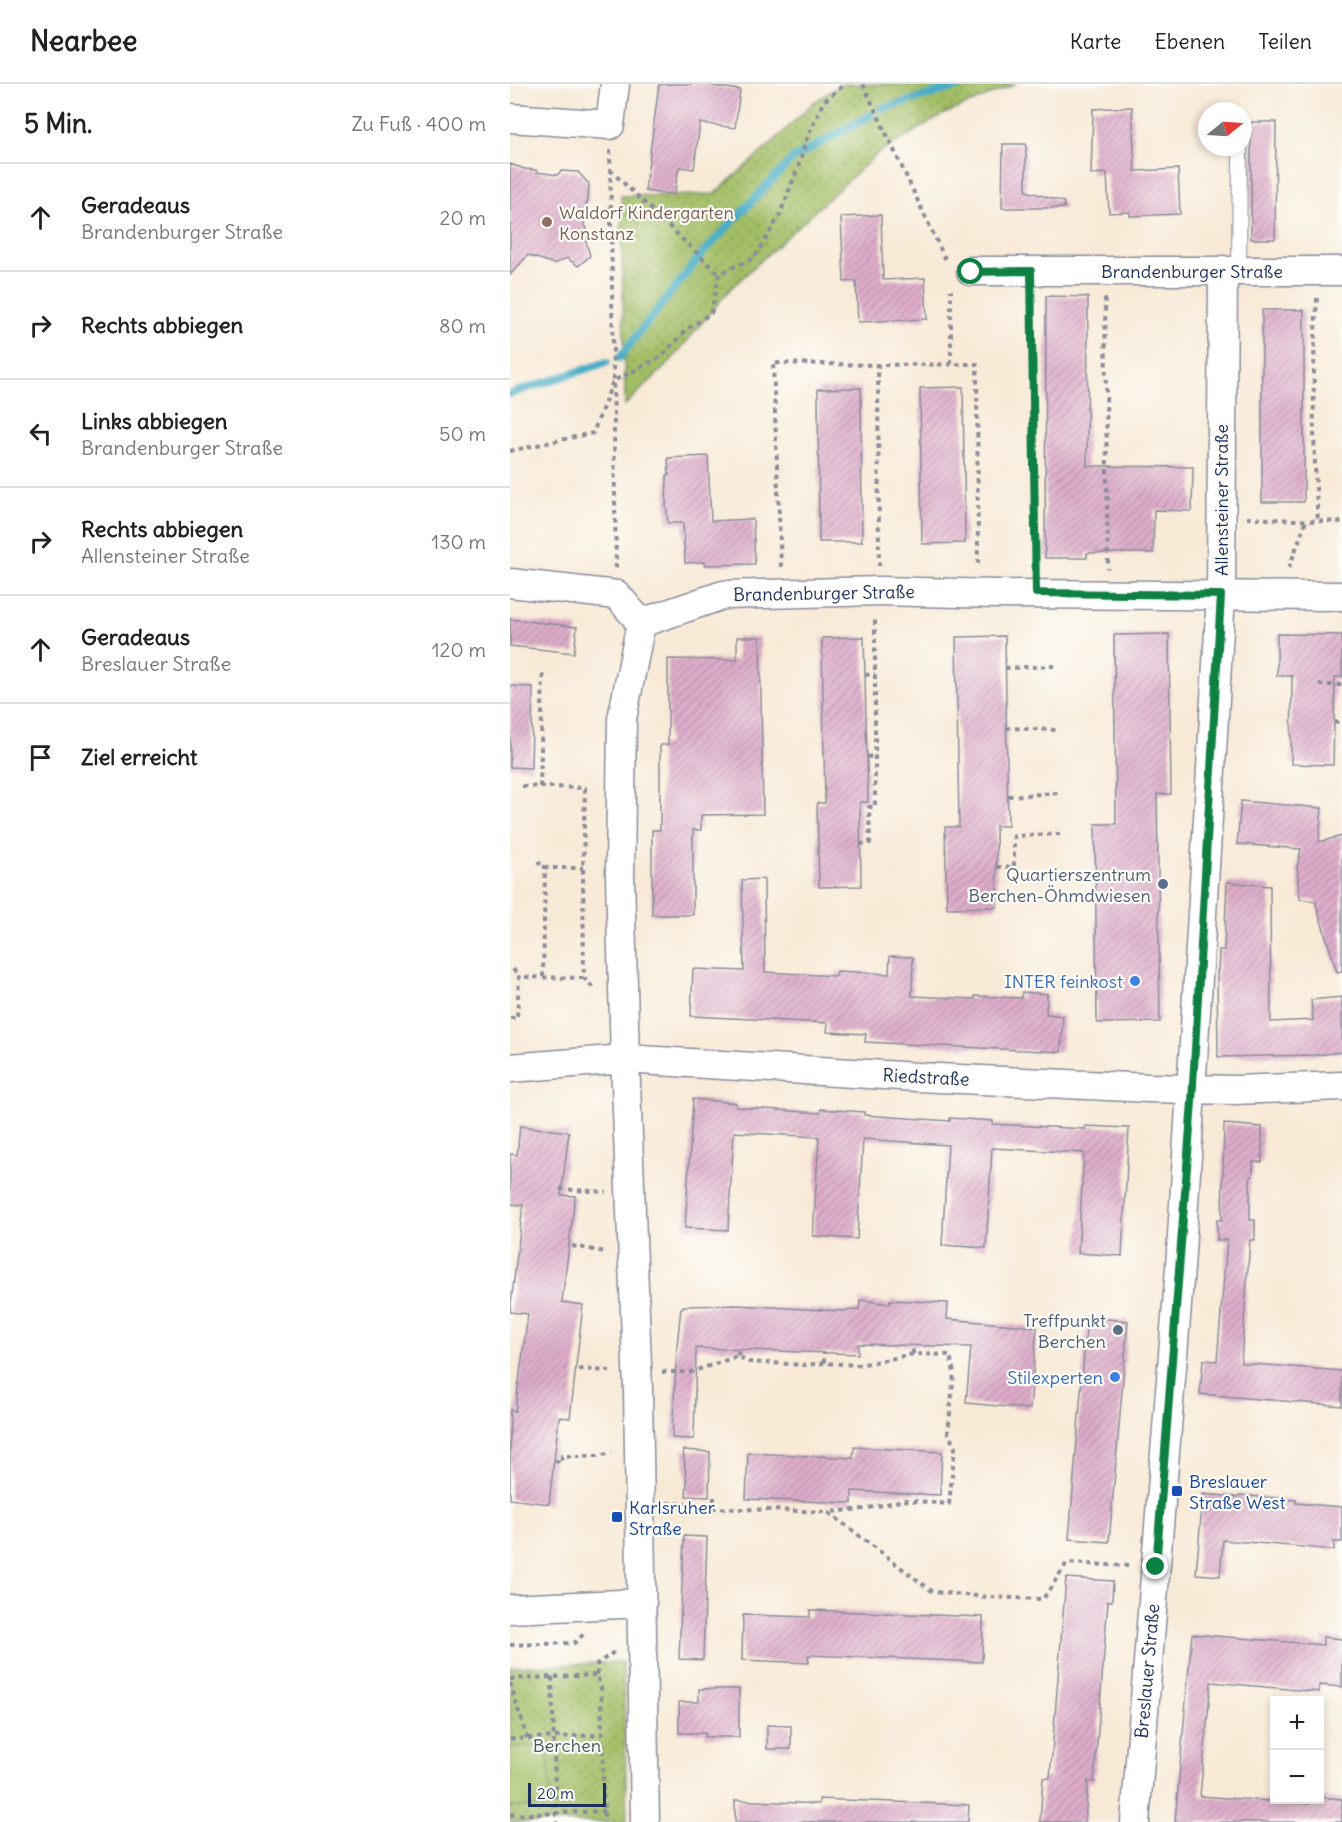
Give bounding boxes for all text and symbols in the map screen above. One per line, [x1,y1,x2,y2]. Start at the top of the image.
text: Nearbee [30,23,137,59]
text: Karte [1070,28,1121,55]
text: Ebenen [1154,28,1225,55]
text: Teilen [1258,28,1312,55]
north arrow [1198,102,1252,156]
text: 5 Min. [24,107,92,140]
text: Zu Fuß · 400 m [351,111,486,136]
text: Geradeaus [81,191,190,219]
icon: ahead [24,201,57,234]
place label: Waldorf Kindergarten Konstanz [559,201,734,245]
text: 20 m [440,205,486,230]
marker: Waldorf Kindergarten Konstanz [540,215,554,229]
text: Brandenburger Straße [81,219,283,244]
route start [957,258,983,284]
street label: Brandenburger Straße [1101,260,1283,283]
icon: right [24,309,57,342]
text: Rechts abbiegen [81,311,243,339]
text: 80 m [439,313,486,338]
text: Links abbiegen [81,407,228,435]
icon: left [24,417,57,450]
text: 50 m [439,421,486,446]
street label: Allensteiner Straße [1210,424,1233,576]
text: Brandenburger Straße [81,435,283,460]
text: Rechts abbiegen [81,515,243,543]
icon: right [24,525,57,558]
text: 130 m [431,529,486,554]
text: Allensteiner Straße [81,543,250,568]
street label: Brandenburger Straße [733,580,915,606]
text: Geradeaus [81,623,190,651]
icon: ahead [24,633,57,666]
text: 120 m [432,637,486,662]
text: Breslauer Straße [81,651,231,676]
icon: arrive [24,741,57,774]
text: Ziel erreicht [81,743,198,771]
place label: Quartierszentrum Berchen-Öhmdwiesen [968,863,1151,907]
marker: Quartierszentrum Berchen-Öhmdwiesen [1156,877,1170,891]
place label: INTER feinkost [1004,970,1123,993]
marker: INTER feinkost [1128,974,1142,988]
street label: Riedstraße [882,1063,970,1091]
place label: Treffpunkt Berchen [1023,1309,1106,1353]
marker: Treffpunkt Berchen [1111,1323,1125,1337]
place label: Stilexperten [1007,1366,1103,1389]
marker: Stilexperten [1108,1370,1122,1384]
place label: Breslauer Straße West [1189,1470,1286,1514]
marker: Breslauer Straße West [1170,1484,1184,1498]
place label: Karlsruher Straße [629,1496,716,1540]
marker: Karlsruher Straße [610,1510,624,1524]
route end [1142,1553,1168,1579]
street label: Breslauer Straße [1130,1603,1164,1739]
map controls [1270,1696,1324,1804]
button: + [1270,1696,1324,1750]
park label: Berchen [533,1734,601,1757]
button: − [1270,1750,1324,1804]
scale bar [528,1780,606,1808]
text: 20 m [537,1783,574,1803]

